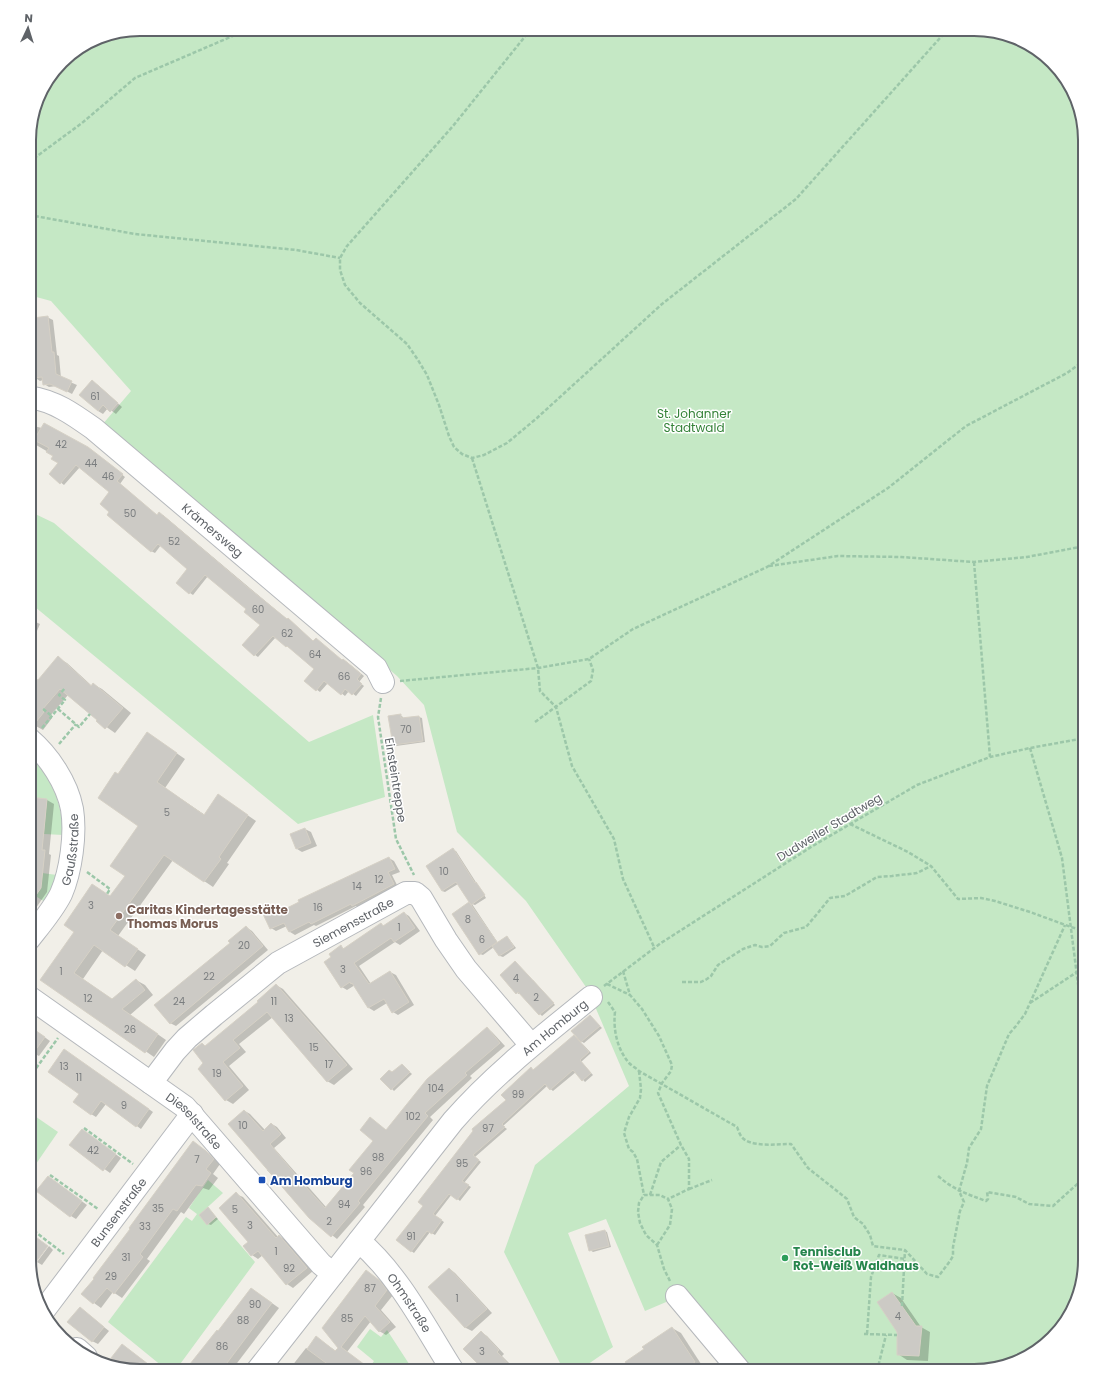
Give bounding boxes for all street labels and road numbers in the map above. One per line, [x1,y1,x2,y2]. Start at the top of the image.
street label: Krämersweg [178,499,247,561]
street label: Einsteintreppe [381,736,411,824]
street label: Dudweiler Stadtweg [773,789,885,865]
street label: Gaußstraße [56,813,82,888]
street label: Siemensstraße [309,893,397,951]
street label: Am Homburg [518,995,591,1059]
street label: Dieselstraße [163,1088,226,1153]
street label: Bunsenstraße [86,1174,150,1250]
street label: Ohmstraße [384,1269,436,1335]

